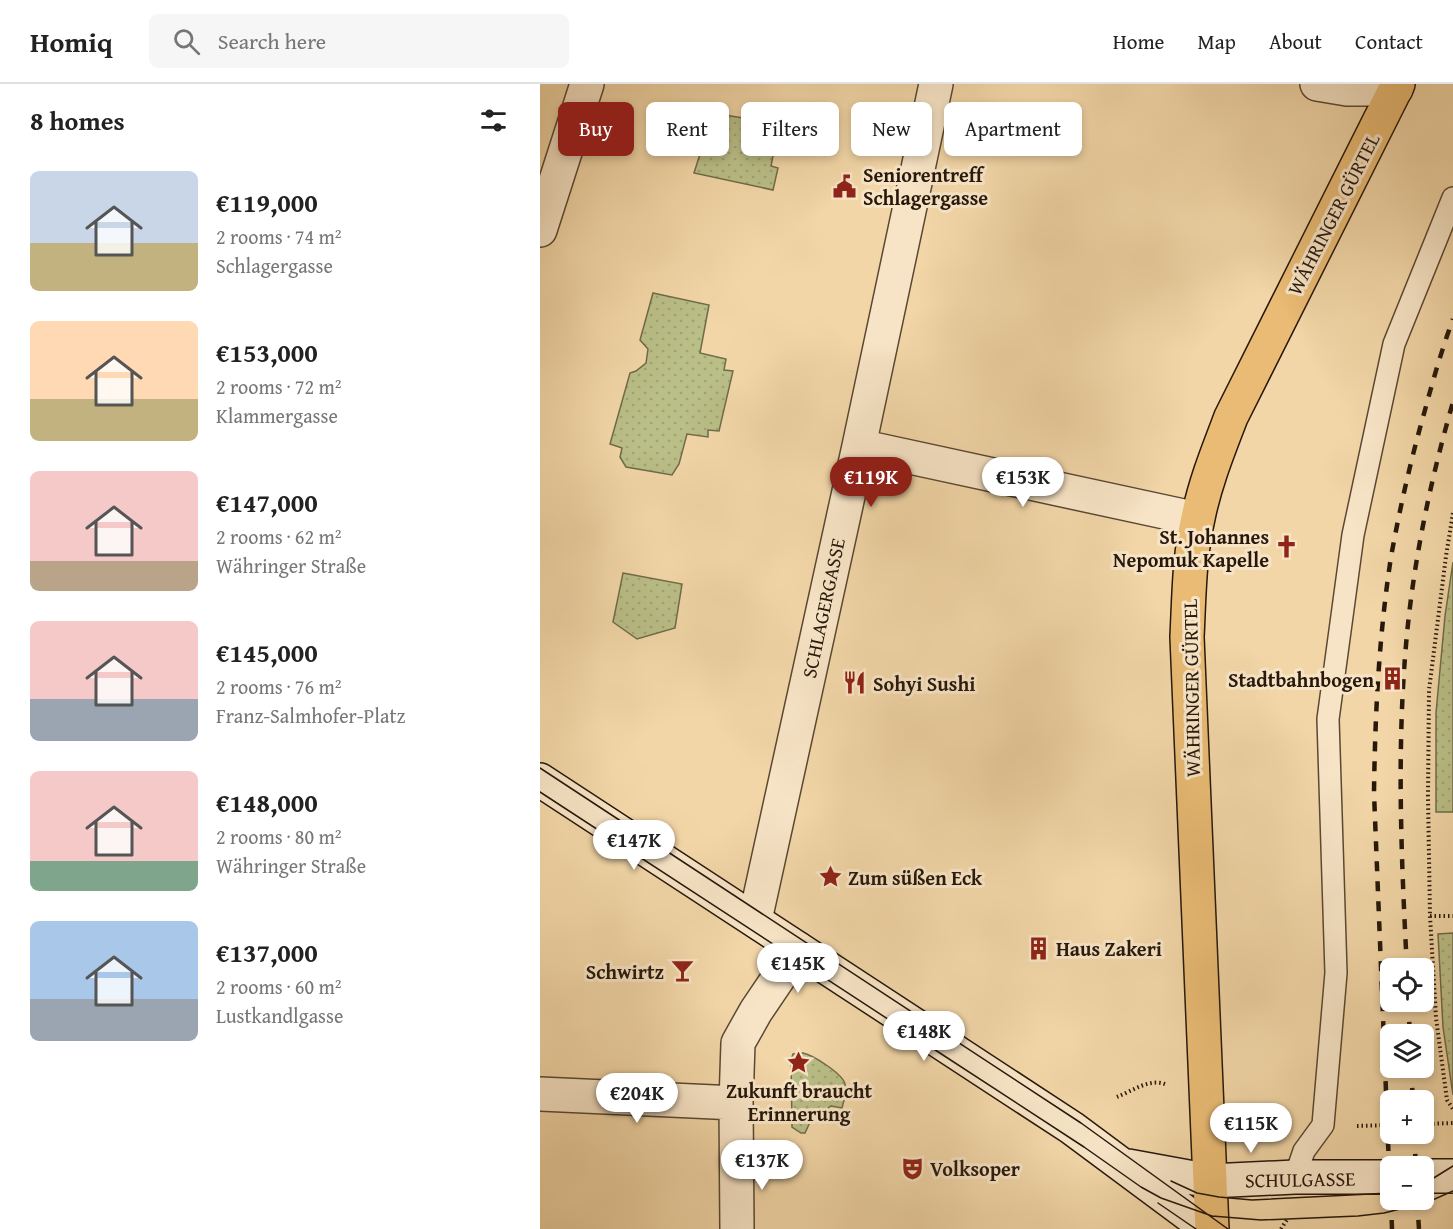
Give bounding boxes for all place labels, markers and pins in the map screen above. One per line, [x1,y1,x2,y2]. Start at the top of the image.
place label: Seniorentreff Schlagergasse [863,160,988,212]
public building icon: Seniorentreff Schlagergasse [832,173,858,199]
pin: €119K [829,457,913,508]
pin: €153K [981,457,1065,508]
place label: St. Johannes Nepomuk Kapelle [1113,522,1269,574]
church icon: St. Johannes Nepomuk Kapelle [1274,534,1300,560]
place label: Stadtbahnbogen [1228,665,1374,694]
building icon: Stadtbahnbogen [1379,666,1405,692]
place label: Sohyi Sushi [873,669,975,698]
restaurant icon: Sohyi Sushi [842,670,868,696]
pin: €147K [592,820,676,871]
place label: Zum süßen Eck [848,863,983,892]
place icon: Zum süßen Eck [817,864,843,890]
place label: Haus Zakeri [1056,934,1162,963]
building icon: Haus Zakeri [1025,935,1051,961]
pin: €145K [756,943,840,994]
place label: Schwirtz [586,957,664,986]
bar icon: Schwirtz [669,958,695,984]
pin: €148K [882,1011,966,1062]
place icon: Zukunft braucht Erinnerung [786,1050,812,1076]
pin: €204K [595,1073,679,1124]
place label: Zukunft braucht Erinnerung [726,1076,872,1128]
pin: €115K [1209,1103,1293,1154]
pin: €137K [720,1140,804,1191]
place label: Volksoper [930,1154,1020,1183]
theatre icon: Volksoper [899,1155,925,1181]

